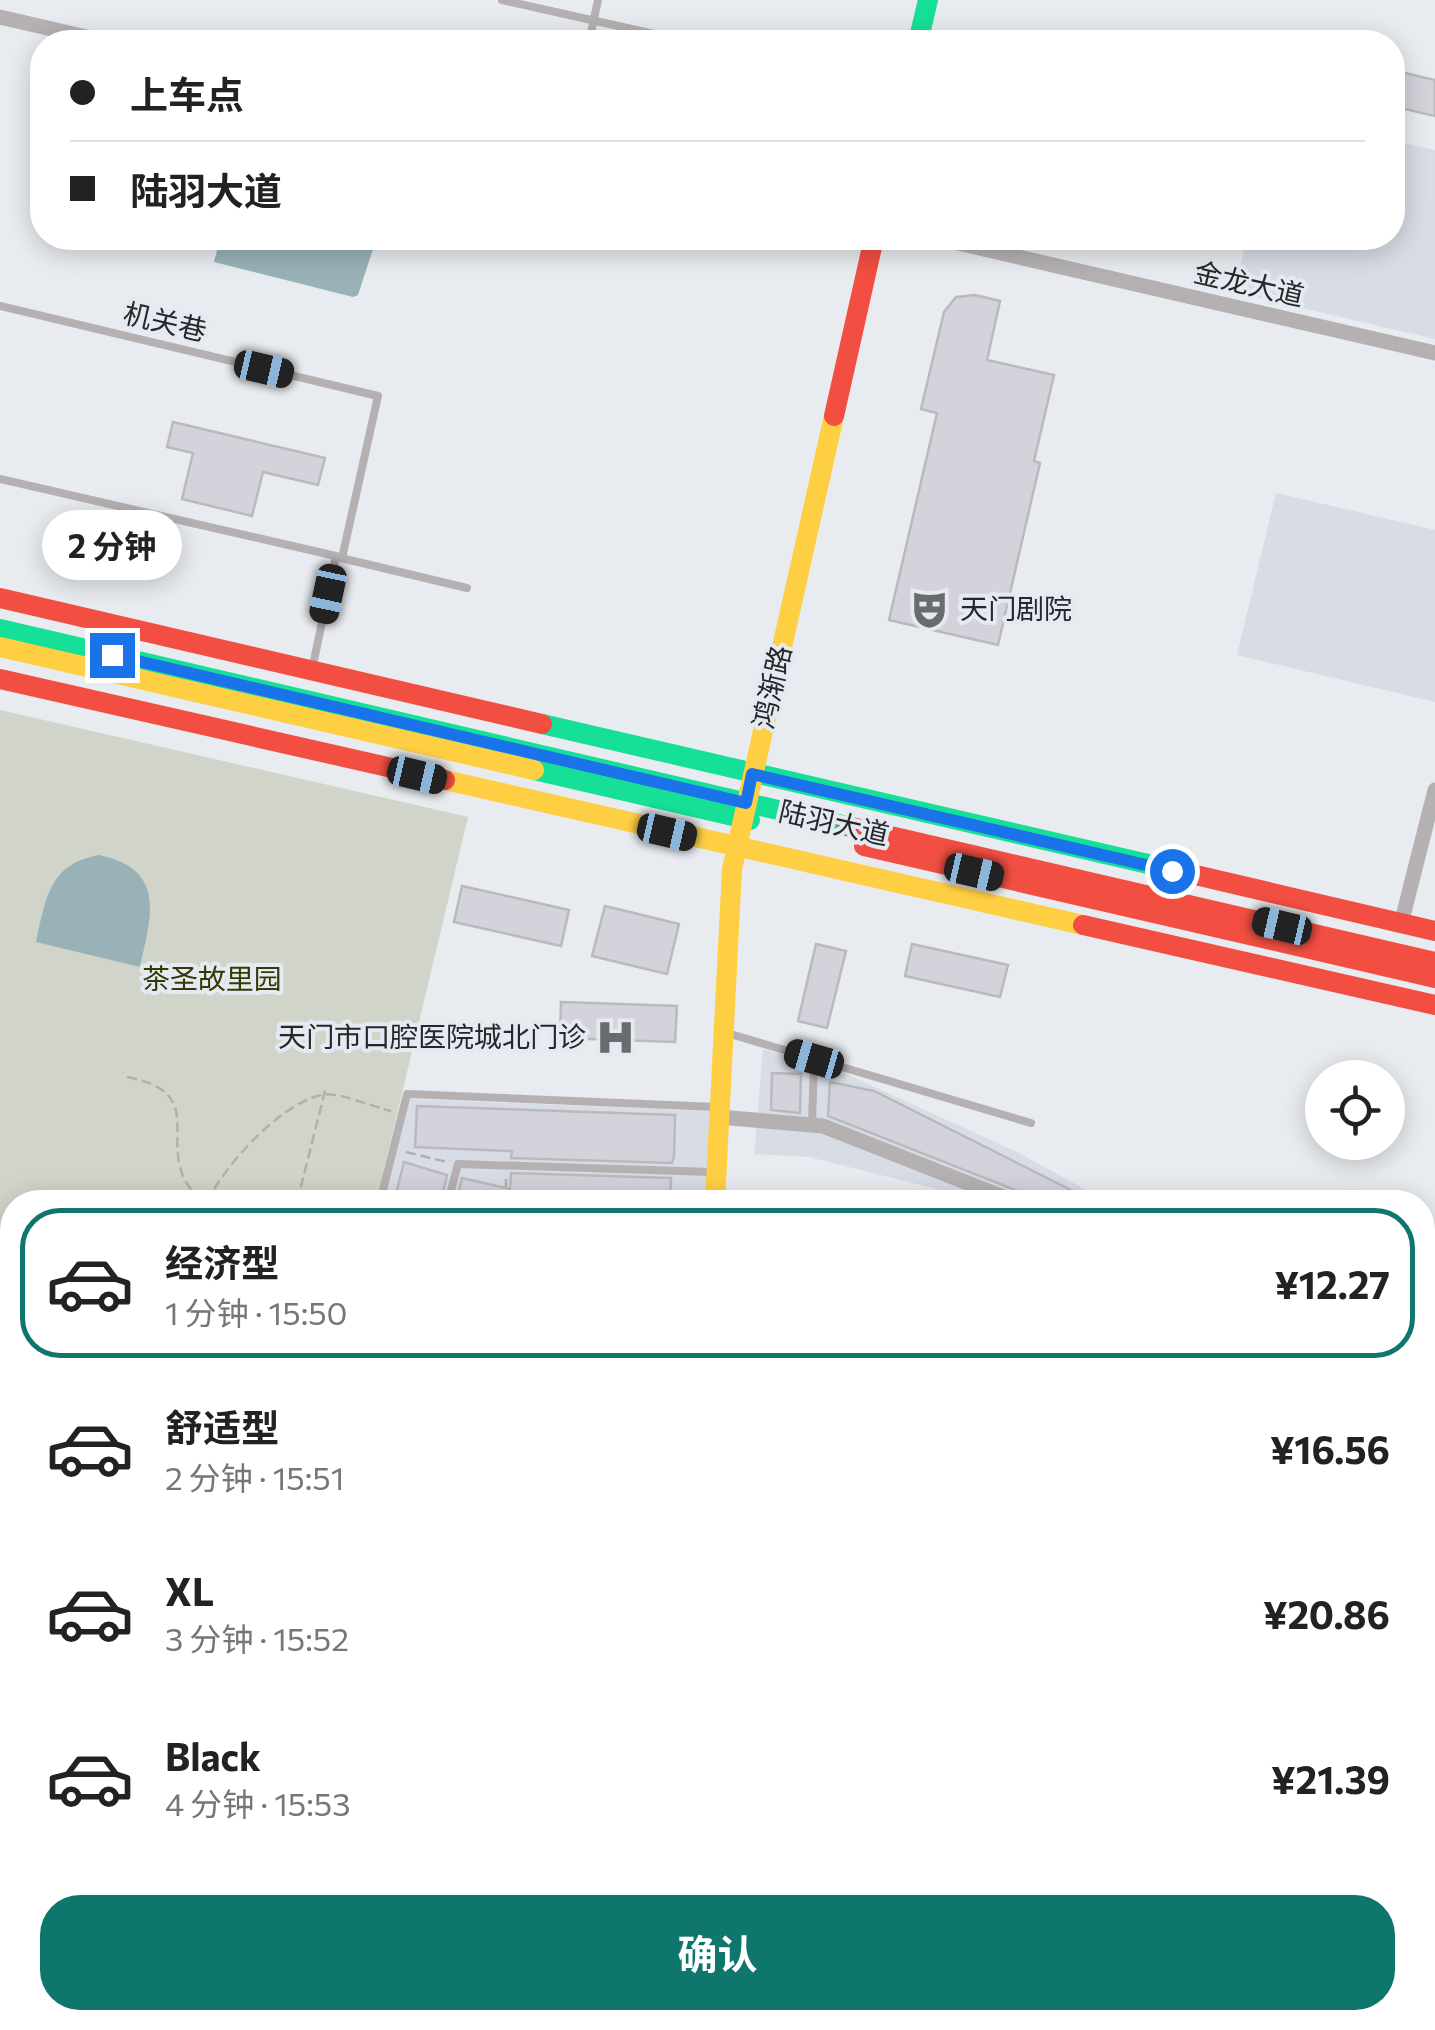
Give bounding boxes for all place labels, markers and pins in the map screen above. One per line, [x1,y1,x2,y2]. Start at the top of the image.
theatre icon: 天门剧院 [909,588,951,630]
place label: 天门剧院 [960,591,1072,625]
hospital icon: 天门市口腔医院城北门诊 [595,1016,637,1058]
place label: 天门市口腔医院城北门诊 [278,1019,586,1053]

